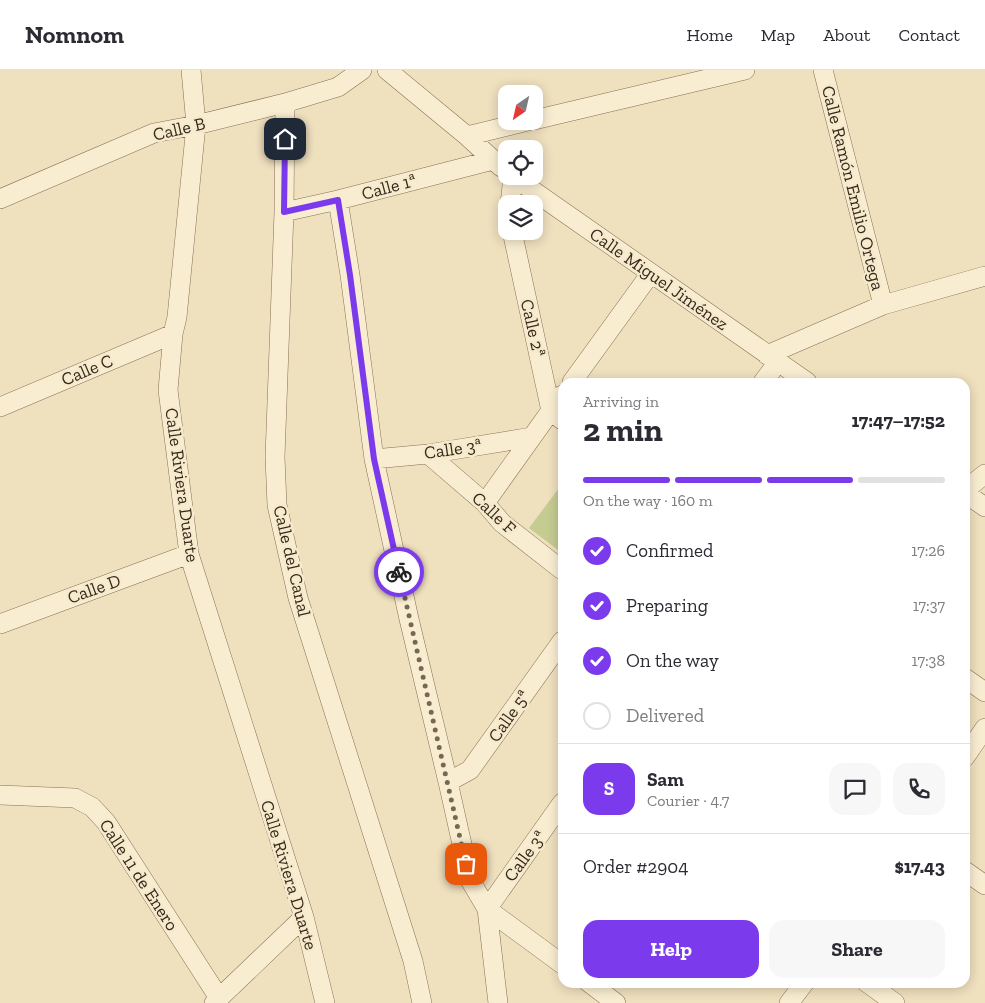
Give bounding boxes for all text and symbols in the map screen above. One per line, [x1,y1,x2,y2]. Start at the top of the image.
text: Nomnom [25,20,124,49]
text: Home [686,24,733,46]
text: Map [761,24,795,46]
text: About [823,24,870,46]
text: Contact [898,24,960,46]
street label: Calle Ramón Emilio Ortega [817,83,889,293]
north arrow [498,85,542,130]
map controls [498,85,543,240]
street label: Calle B [151,112,208,146]
pin [264,118,306,160]
icon: home [271,125,299,153]
button: locate [498,140,543,185]
street label: Calle 1ª [359,169,419,205]
button: layers [498,195,543,240]
street label: Calle Miguel Jiménez [585,223,733,335]
street label: Calle 2ª [516,297,550,359]
street label: Calle C [58,349,116,391]
text: Arriving in [583,392,659,411]
street label: Calle Riviera Duarte [160,406,204,564]
text: 17:47–17:52 [852,409,945,432]
text: 2 min [583,411,663,449]
street label: Calle 3ª [423,434,483,464]
street label: Calle F [467,487,521,539]
text: On the way · 160 m [583,491,713,510]
street label: Calle del Canal [268,503,316,619]
icon: check [583,537,611,565]
text: Confirmed [626,539,713,562]
text: 17:26 [911,541,945,560]
courier [374,547,424,597]
icon: bike [385,558,413,586]
street label: Calle D [64,569,124,609]
icon: check [583,592,611,620]
text: Preparing [626,594,708,617]
text: 17:37 [913,596,945,615]
icon: check [583,647,611,675]
text: On the way [626,649,719,672]
text: 17:38 [912,651,945,670]
street label: Calle 5ª [483,686,535,746]
text: Delivered [626,704,704,727]
button: chat [829,763,881,815]
button: phone [893,763,945,815]
text: Sam [647,768,684,791]
text: S [604,777,614,800]
text: Courier · 4.7 [647,791,729,810]
street label: Calle Riviera Duarte [256,797,322,953]
street label: Calle 11 de Enero [95,815,183,935]
street label: Calle 3ª [499,826,551,886]
pin [445,843,487,885]
icon: bag [452,850,480,878]
text: Order #2904 [583,855,688,878]
text: $17.43 [894,855,945,878]
button: Help [583,920,759,978]
button: Share [769,920,945,978]

